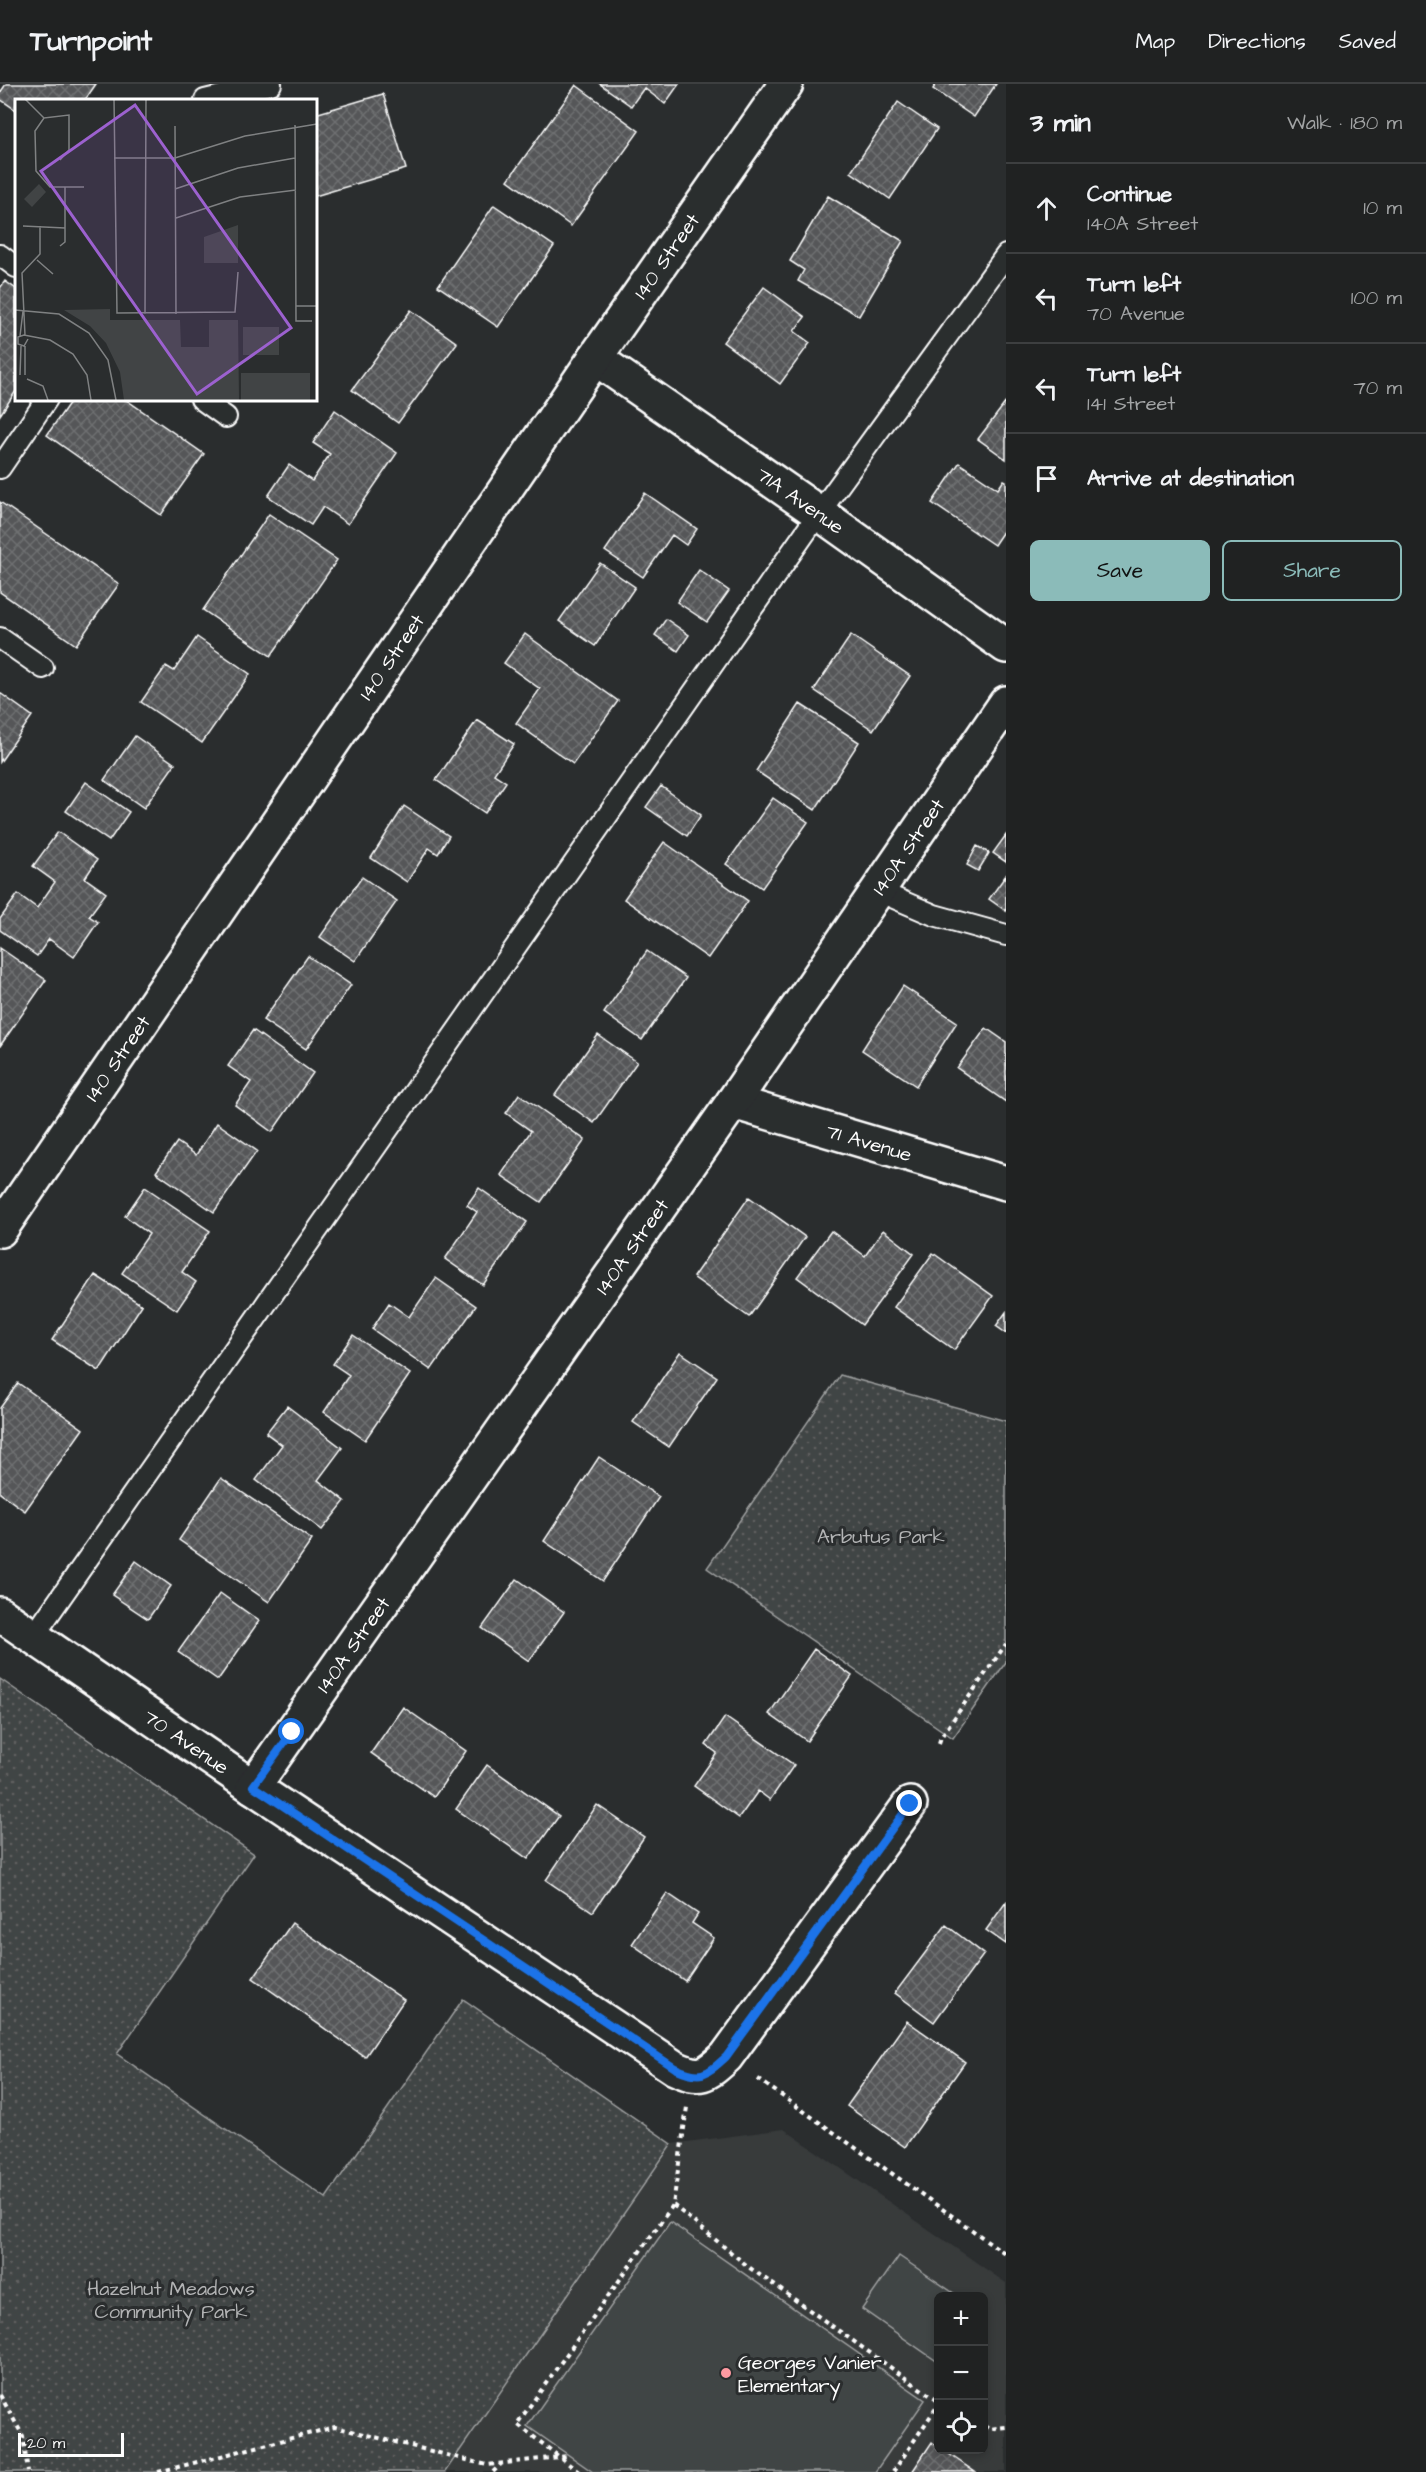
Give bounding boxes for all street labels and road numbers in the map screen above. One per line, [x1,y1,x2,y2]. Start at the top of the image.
street label: 140 Street [627,208,707,305]
street label: 71A Avenue [751,461,849,542]
street label: 140 Street [353,609,431,706]
street label: 140A Street [866,793,952,901]
street label: 140 Street [79,1010,157,1107]
street label: 71 Avenue [823,1117,915,1169]
street label: 140A Street [589,1193,676,1301]
street label: 140A Street [310,1591,397,1699]
street label: 70 Avenue [138,1703,234,1782]

